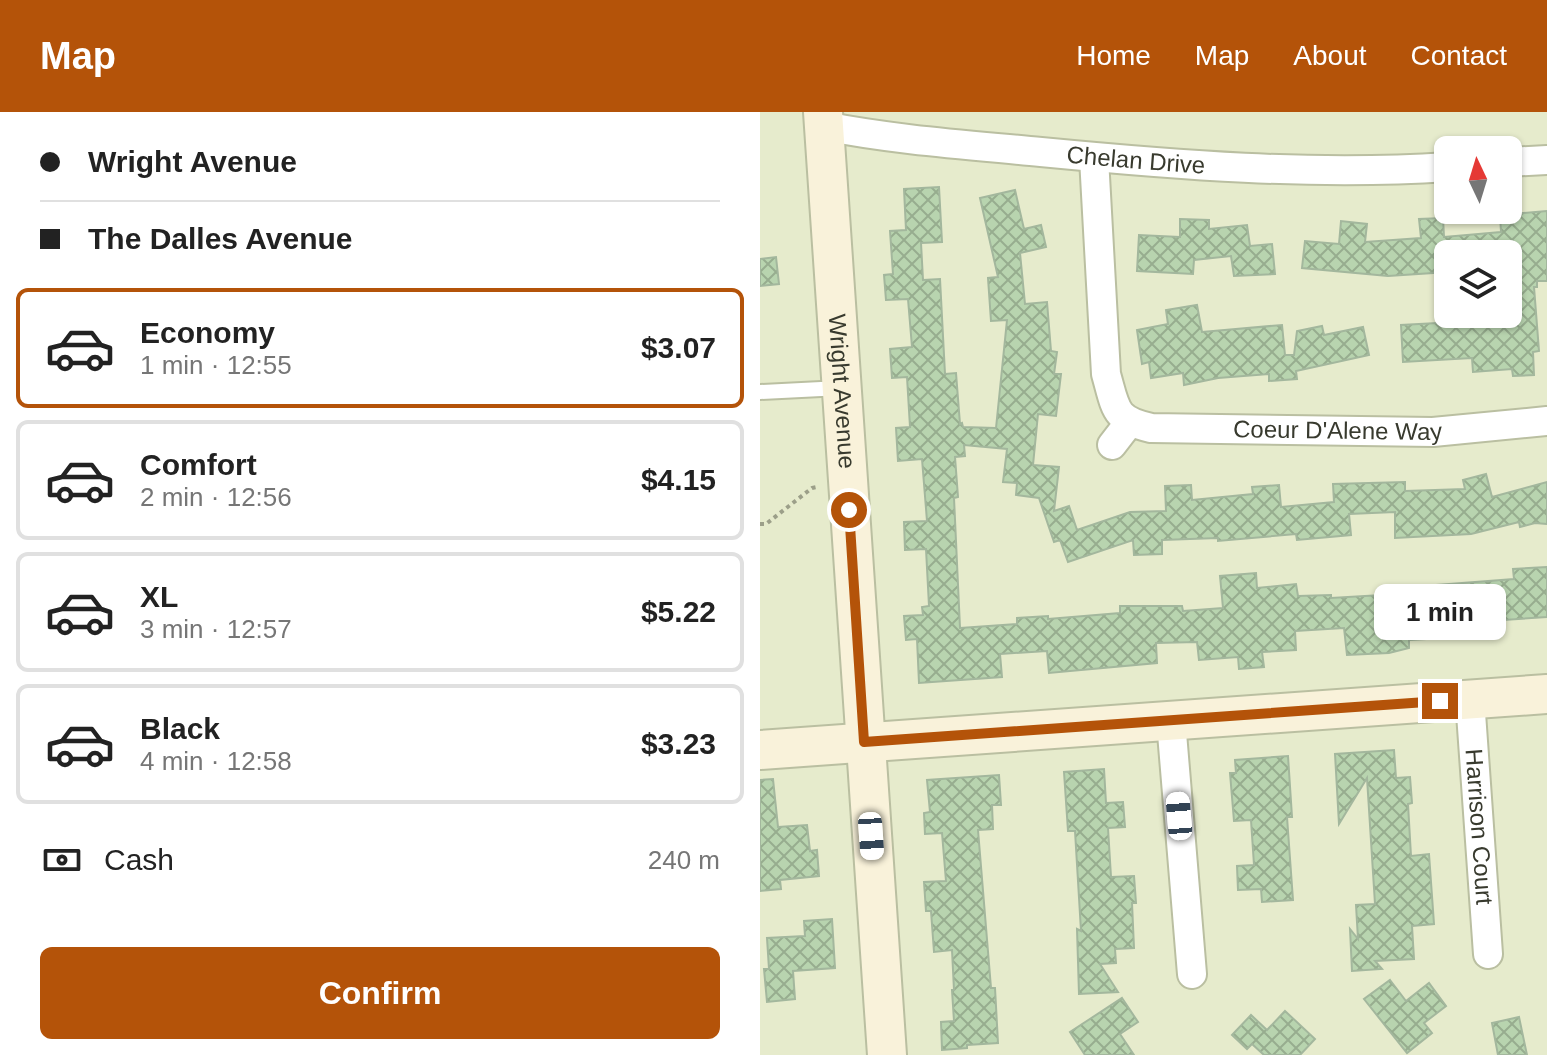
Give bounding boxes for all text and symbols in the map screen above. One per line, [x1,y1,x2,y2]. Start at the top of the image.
text: Map [40,35,116,77]
text: Home [1076,40,1151,71]
text: Map [1195,40,1249,71]
text: About [1293,40,1367,71]
text: Contact [1411,40,1507,71]
north arrow [1434,136,1522,224]
map controls [1434,136,1522,328]
street label: Chelan Drive [1066,141,1206,179]
text: Wright Avenue [88,145,297,178]
text: The Dalles Avenue [88,222,353,255]
button: layers [1434,240,1522,328]
icon: car [44,312,116,384]
street label: Wright Avenue [824,313,861,470]
text: Economy [140,316,275,349]
text: $3.07 [641,331,716,364]
text: 1 min · 12:55 [140,350,292,380]
street label: Coeur D'Alene Way [1233,415,1444,445]
icon: car [44,444,116,516]
text: Comfort [140,448,257,481]
text: $4.15 [641,463,716,496]
text: 2 min · 12:56 [140,482,292,512]
route start [831,492,867,528]
icon: car [44,576,116,648]
text: XL [140,580,178,613]
callout: 1 min [1374,585,1506,641]
text: $5.22 [641,595,716,628]
text: 1 min [1406,597,1474,627]
text: 3 min · 12:57 [140,614,292,644]
route end [1422,683,1458,719]
icon: car [44,708,116,780]
text: Black [140,712,220,745]
text: $3.23 [641,727,716,760]
text: 4 min · 12:58 [140,746,292,776]
street label: Harrison Court [1461,748,1498,906]
car [1165,791,1193,841]
car [857,811,885,861]
icon: cash [40,838,84,882]
text: Cash [104,843,174,876]
text: 240 m [648,845,720,875]
button: Confirm [40,947,720,1039]

